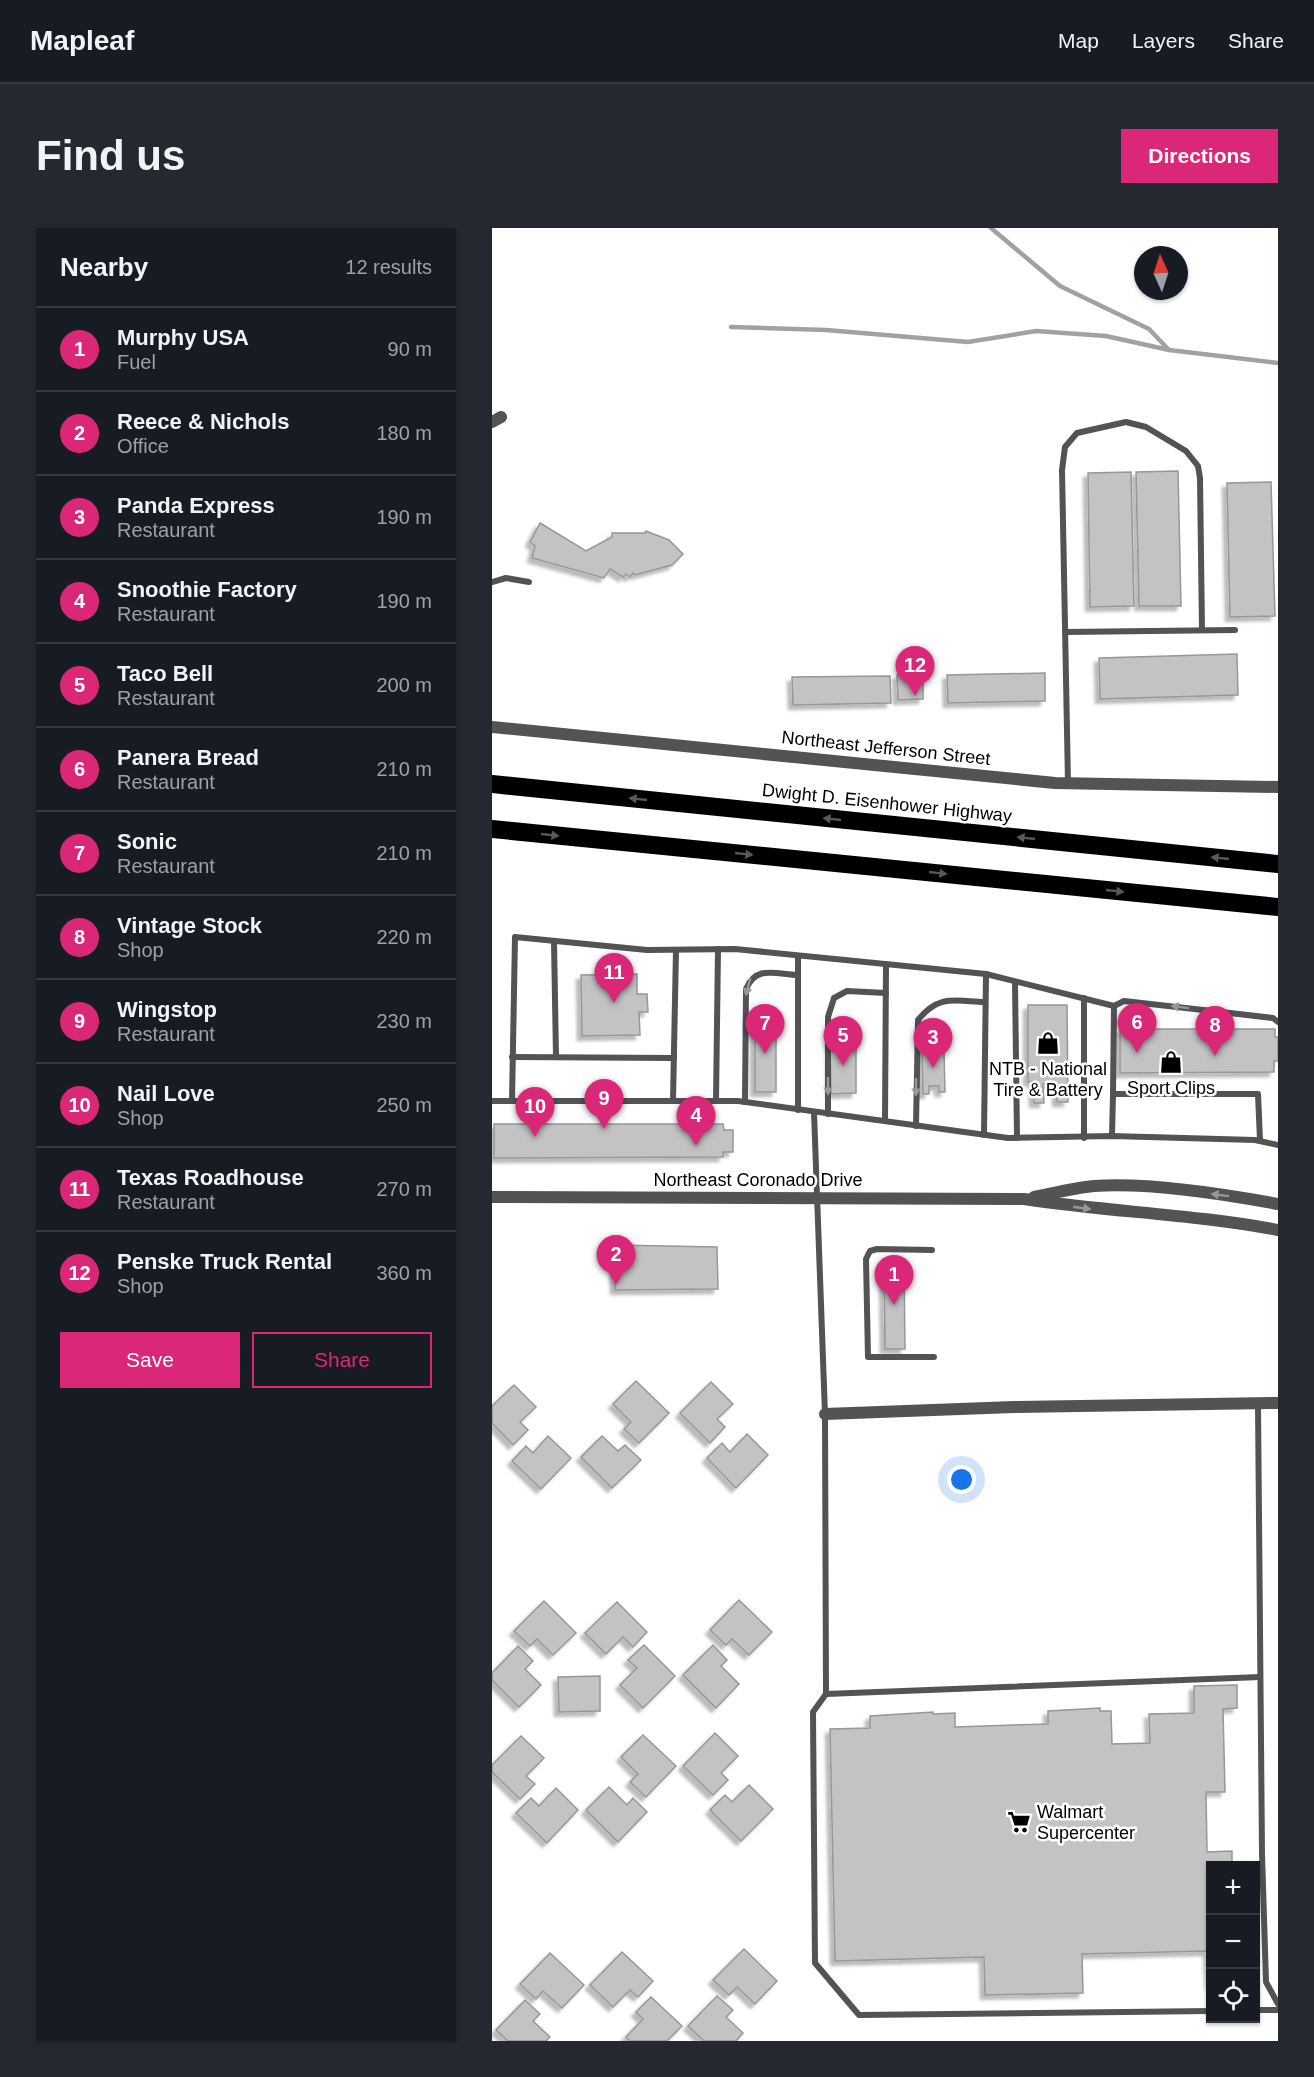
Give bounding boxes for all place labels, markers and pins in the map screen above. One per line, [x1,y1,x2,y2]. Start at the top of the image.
pin: 12 [896,646,934,696]
pin: 11 [594,954,634,1003]
pin: 7 [746,1004,784,1054]
pin: 6 [1118,1004,1156,1053]
pin: 8 [1196,1006,1234,1056]
pin: 5 [824,1016,862,1066]
pin: 3 [914,1018,952,1068]
shop icon: NTB - National Tire & Battery [1035,1030,1061,1056]
shop icon: Sport Clips [1158,1049,1184,1075]
place label: NTB - National Tire & Battery [989,1059,1107,1100]
place label: Sport Clips [1127,1078,1215,1098]
pin: 9 [584,1080,624,1129]
pin: 10 [516,1088,555,1137]
pin: 4 [676,1096,716,1146]
pin: 2 [596,1236,636,1285]
pin: 1 [874,1256,914,1305]
place label: Walmart Supercenter [1037,1802,1135,1843]
supermarket icon: Walmart Supercenter [1006,1809,1032,1835]

